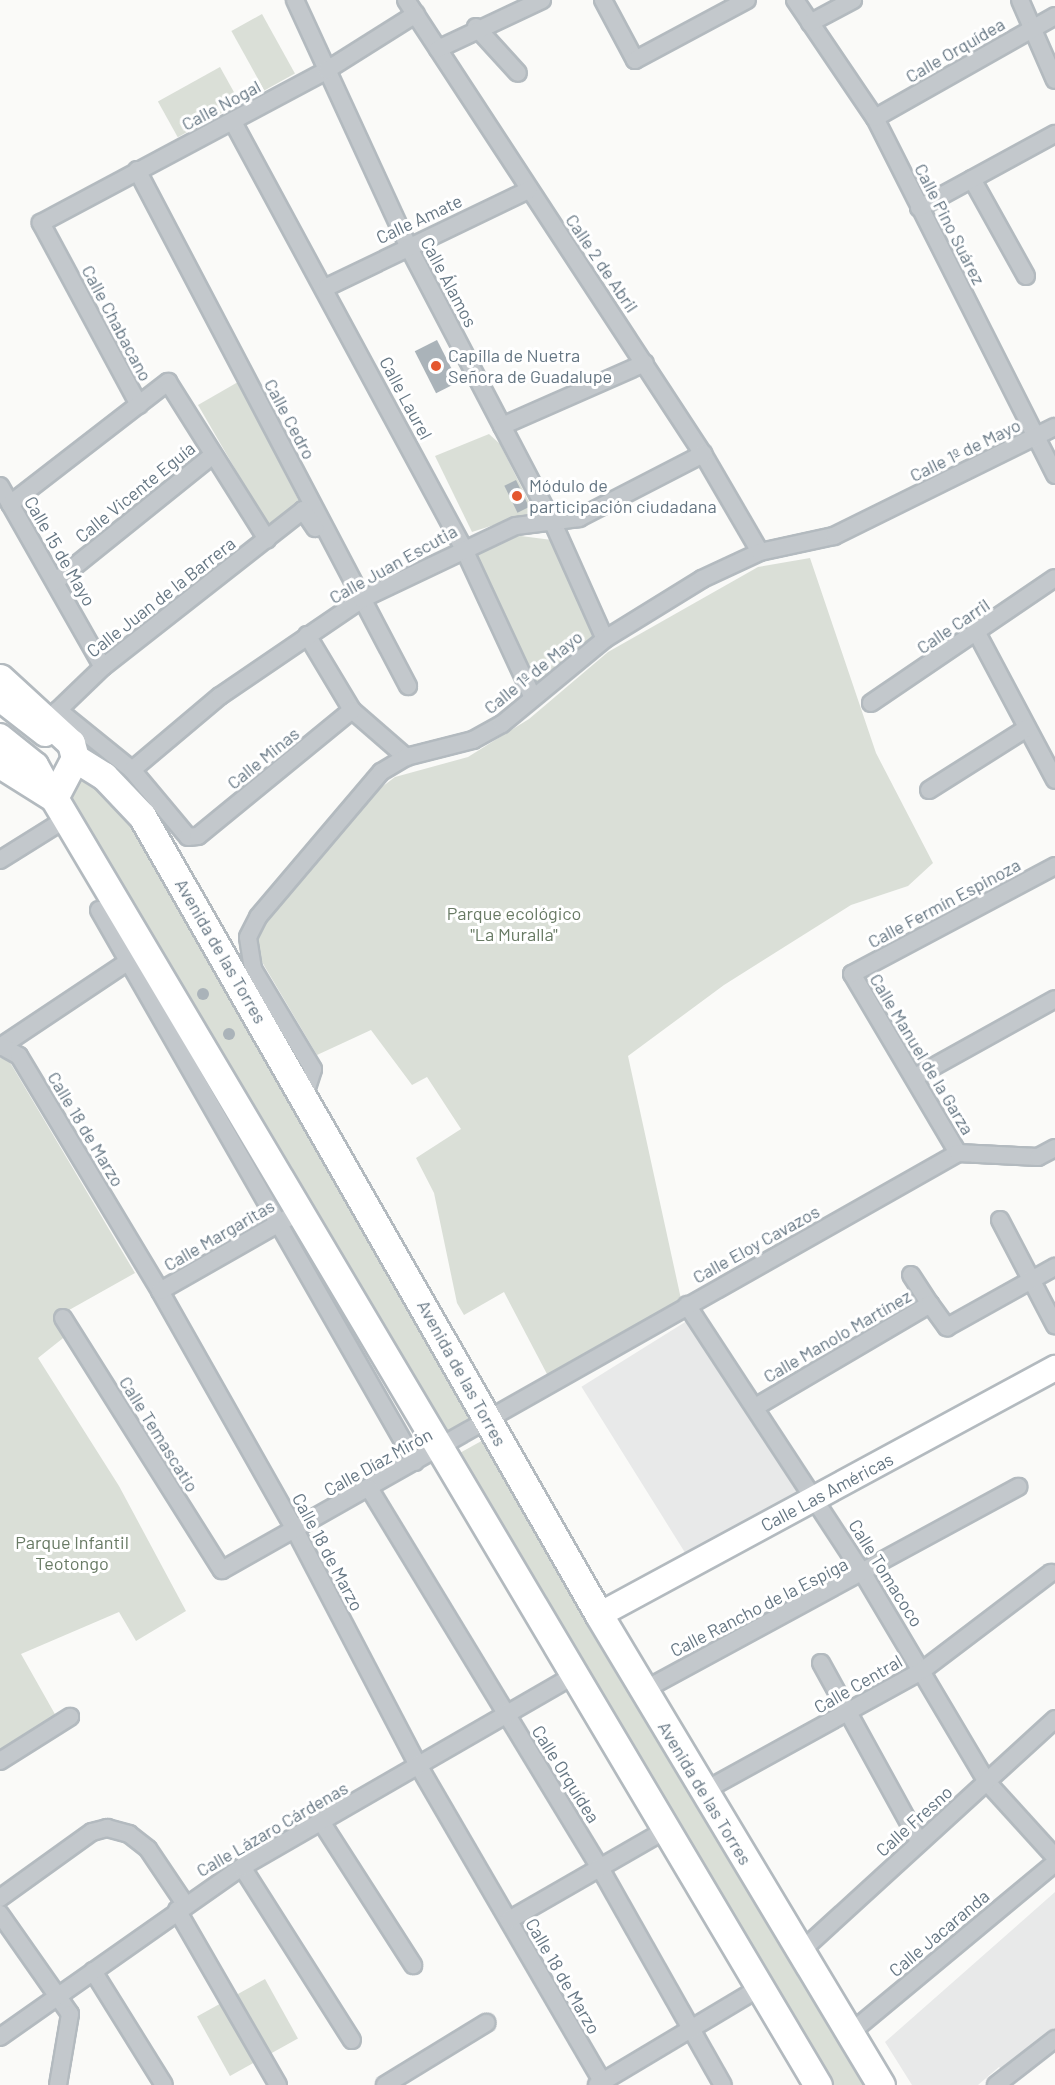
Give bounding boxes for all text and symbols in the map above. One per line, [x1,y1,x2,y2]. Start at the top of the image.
street label: Calle Orquídea [902,13,1008,87]
street label: Calle Nogal [178,75,264,135]
street label: Calle Pino Suárez [910,160,990,288]
street label: Calle Amate [373,190,465,248]
street label: Calle 2 de Abril [561,210,643,316]
street label: Calle Álamos [416,233,482,331]
street label: Calle Chabacano [77,261,157,385]
place label: Capilla de Nuetra Señora de Guadalupe [448,345,612,388]
street label: Calle Laurel [375,353,437,443]
marker: Capilla de Nuetra Señora de Guadalupe [429,359,443,373]
street label: Calle Cedro [260,375,320,463]
street label: Calle 1º de Mayo [906,414,1024,486]
street label: Calle Vicente Eguía [71,437,199,547]
place label: Módulo de participación ciudadana [529,475,717,518]
marker: Módulo de participación ciudadana [510,489,524,503]
street label: Calle 15 de Mayo [20,492,100,610]
street label: Calle Juan Escutia [325,520,461,608]
street label: Calle Juan de la Barrera [82,532,240,662]
street label: Calle Carril [912,594,994,658]
street label: Calle 1º de Mayo [479,626,587,718]
street label: Calle Minas [223,722,303,794]
street label: Calle Fermín Espinoza [864,854,1024,952]
street label: Avenida de las Torres [171,875,271,1027]
park label: Parque ecológico "La Muralla" [447,903,581,946]
street label: Calle Manuel de la Garza [865,970,979,1138]
street label: Calle 18 de Marzo [43,1068,129,1190]
street label: Calle Margaritas [160,1195,278,1275]
street label: Calle Eloy Cavazos [689,1200,823,1288]
street label: Calle Manolo Martínez [759,1285,915,1387]
street label: Avenida de las Torres [413,1296,511,1450]
street label: Calle Temascatio [115,1372,203,1496]
street label: Calle Díaz Mirón [320,1423,436,1501]
street label: Calle Las Américas [757,1448,897,1536]
street label: Calle 18 de Marzo [288,1489,368,1615]
street label: Calle Tomacoco [844,1515,928,1631]
park label: Parque Infantil Teotongo [15,1532,129,1574]
street label: Calle Rancho de la Espiga [667,1553,851,1661]
street label: Calle Central [810,1650,906,1718]
street label: Avenida de las Torres [654,1717,756,1869]
street label: Calle Orquídea [527,1721,605,1827]
street label: Calle Lázaro Cárdenas [192,1777,352,1881]
street label: Calle Fresno [871,1781,957,1861]
street label: Calle Jacaranda [885,1885,993,1981]
street label: Calle 18 de Marzo [521,1914,605,2038]

